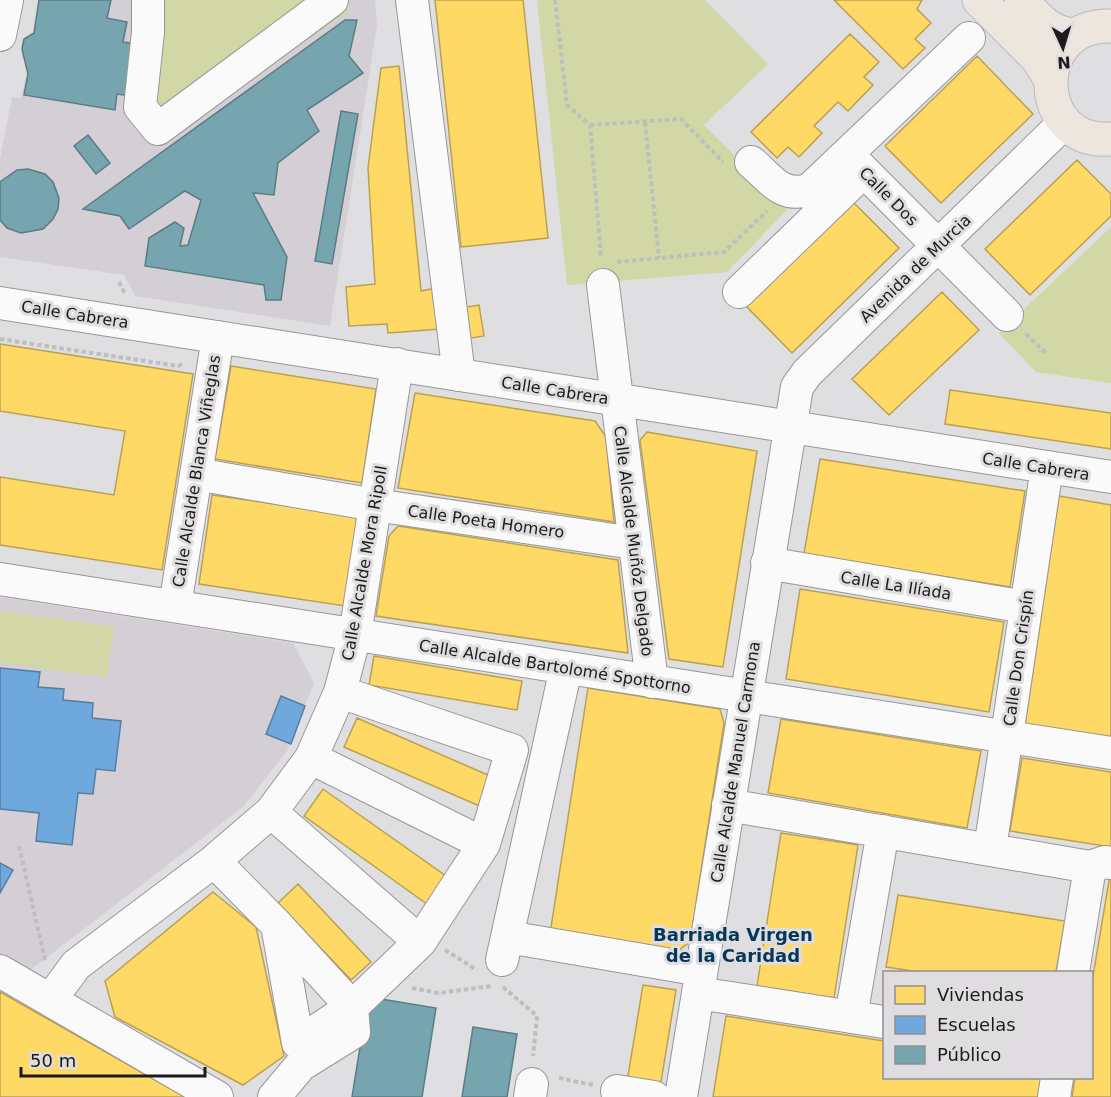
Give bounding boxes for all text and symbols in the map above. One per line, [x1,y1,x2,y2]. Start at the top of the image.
north arrow [1033,18,1093,78]
text: N [1057,53,1071,72]
street label: Calle Dos [855,163,922,230]
street label: Avenida de Murcia [856,210,975,326]
street label: Calle Cabrera [20,297,130,332]
street label: Calle Alcalde Blanca Viñeglas [169,353,224,589]
street label: Calle Cabrera [500,373,610,408]
street label: Calle Alcalde Muñóz Delgado [610,425,657,657]
street label: Calle Cabrera [981,449,1091,484]
street label: Calle Alcalde Mora Ripoll [338,464,391,662]
street label: Calle Poeta Homero [406,501,565,542]
street label: Calle La Ilíada [839,567,953,604]
street label: Calle Don Crispín [1000,589,1037,727]
street label: Calle Alcalde Bartolomé Spottorno [418,636,692,697]
street label: Calle Alcalde Manuel Carmona [707,640,764,884]
district label: Barriada Virgen de la Caridad [653,924,813,966]
legend [883,971,1093,1079]
text: Viviendas [937,984,1024,1005]
text: Escuelas [937,1014,1016,1035]
scale bar [21,1040,206,1078]
text: Público [937,1044,1001,1065]
text: 50 m [30,1050,76,1071]

